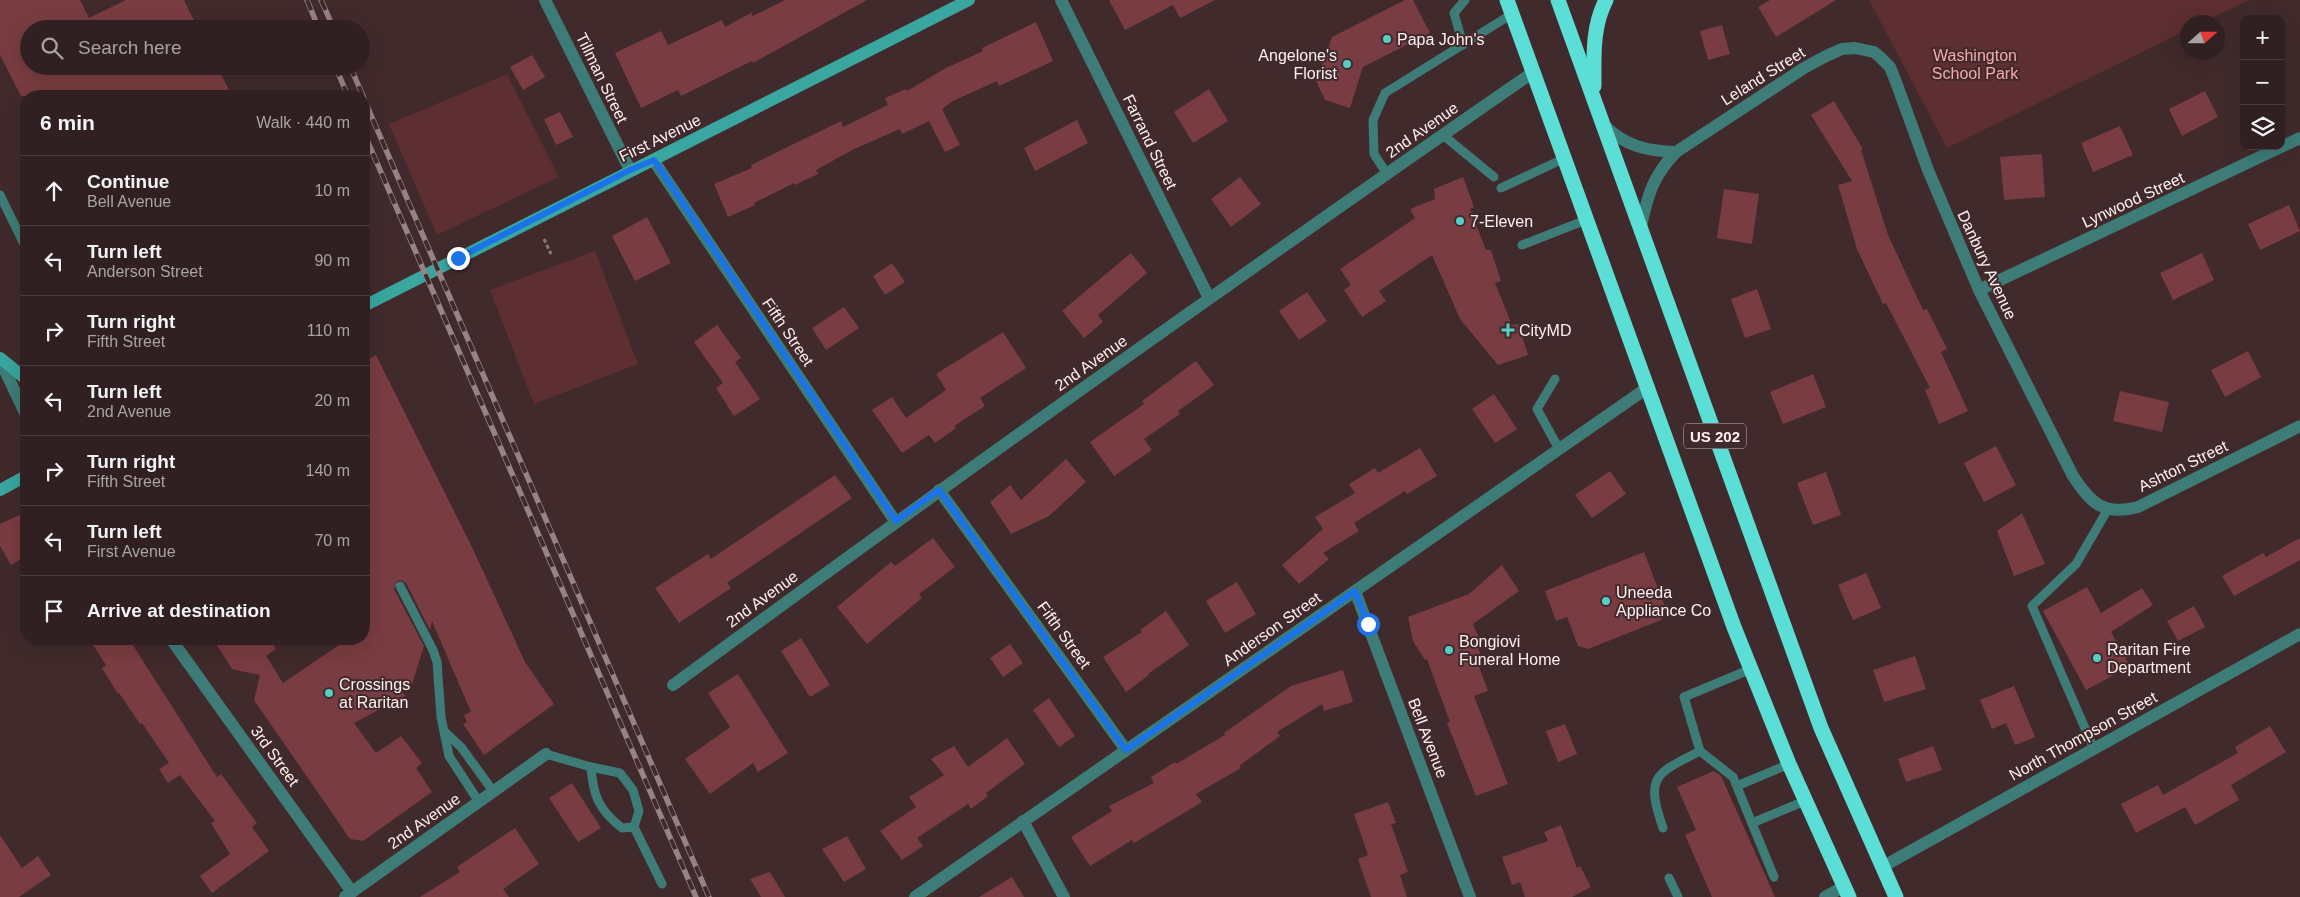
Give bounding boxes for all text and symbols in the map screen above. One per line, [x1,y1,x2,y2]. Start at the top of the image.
north arrow [2180,15,2225,60]
map controls [2240,15,2285,150]
button: + [2240,15,2285,60]
search box [20,20,370,75]
street label: Tillman Street [573,30,631,126]
place label: Papa John's [1397,31,1485,48]
marker: Papa John's [1381,33,1393,45]
icon: search [38,34,66,62]
text: Search here [78,37,182,58]
street label: Leland Street [1718,43,1808,108]
place label: Angelone's Florist [1258,47,1338,82]
park label: Washington School Park [1932,47,2019,82]
marker: Angelone's Florist [1341,58,1353,70]
button: − [2240,60,2285,105]
street label: Farrand Street [1120,92,1180,193]
street label: 2nd Avenue [1383,99,1461,161]
button: layers [2240,105,2285,150]
text: 6 min [40,111,95,134]
street label: First Avenue [616,111,704,165]
text: Walk · 440 m [256,114,350,131]
street label: Lynwood Street [2079,169,2187,231]
text: Continue [87,171,169,192]
icon: ahead [40,177,68,205]
text: 10 m [314,182,350,199]
text: Bell Avenue [87,193,171,210]
street label: Danbury Avenue [1954,208,2020,322]
place label: 7-Eleven [1470,213,1533,230]
marker: 7-Eleven [1454,215,1466,227]
text: Turn left [87,241,162,262]
icon: left [40,247,68,275]
route end [447,247,470,270]
text: 90 m [314,252,350,269]
text: Anderson Street [87,263,203,280]
street label: Fifth Street [759,295,817,370]
text: Turn right [87,311,175,332]
icon: right [40,317,68,345]
text: 110 m [307,322,350,339]
place label: CityMD [1519,322,1571,339]
marker: CityMD [1501,323,1515,337]
street label: 2nd Avenue [1052,332,1130,394]
text: Fifth Street [87,333,165,350]
text: Turn left [87,381,162,402]
icon: left [40,387,68,415]
text: 20 m [314,392,350,409]
text: 2nd Avenue [87,403,171,420]
road number: US 202 [1684,424,1746,448]
street label: Ashton Street [2136,437,2231,495]
text: Turn right [87,451,175,472]
icon: right [40,457,68,485]
text: 140 m [306,462,350,479]
text: Fifth Street [87,473,165,490]
text: Turn left [87,521,162,542]
icon: left [40,527,68,555]
text: 70 m [314,532,350,549]
text: First Avenue [87,543,176,560]
street label: 2nd Avenue [723,567,801,631]
place label: Uneeda Appliance Co [1616,584,1711,619]
street label: Anderson Street [1220,589,1325,669]
marker: Uneeda Appliance Co [1600,595,1612,607]
icon: arrive [40,597,68,625]
street label: Fifth Street [1034,598,1094,672]
text: Arrive at destination [87,600,271,621]
route start [1357,613,1380,636]
place label: Bongiovi Funeral Home [1459,633,1560,668]
place label: Raritan Fire Department [2107,641,2191,676]
marker: Bongiovi Funeral Home [1443,644,1455,656]
marker: Raritan Fire Department [2091,652,2103,664]
place label: Crossings at Raritan [339,676,410,711]
marker: Crossings at Raritan [323,687,335,699]
street label: North Thompson Street [2006,688,2160,784]
street label: Bell Avenue [1405,696,1451,780]
street label: 3rd Street [247,723,303,790]
street label: 2nd Avenue [385,790,463,852]

